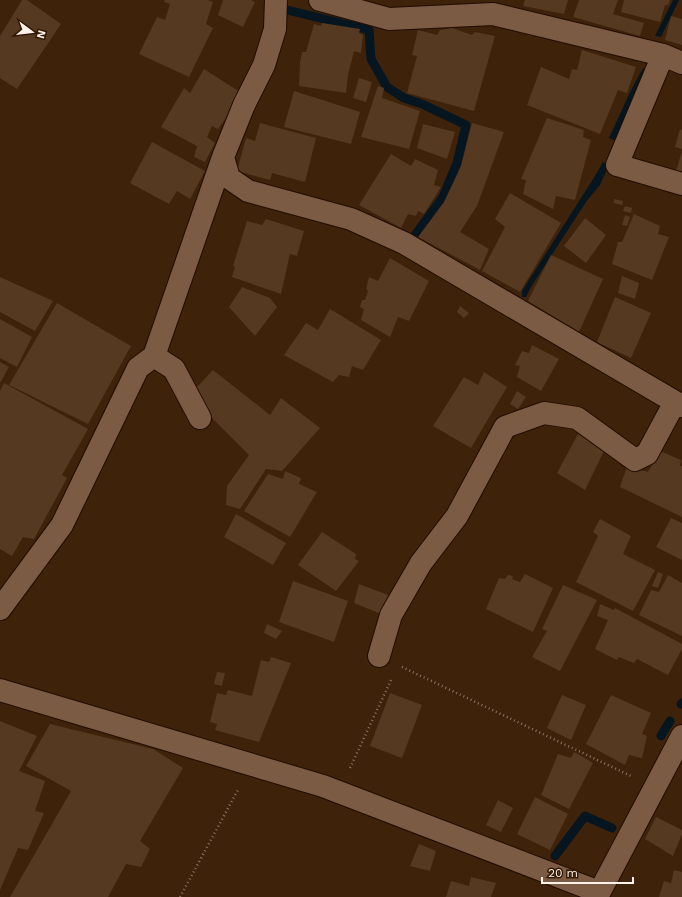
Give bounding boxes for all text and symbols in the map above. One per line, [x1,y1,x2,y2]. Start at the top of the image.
north arrow [12,12,52,52]
text: N [34,29,49,40]
scale bar [542,859,633,885]
text: 20 m [548,866,578,880]

